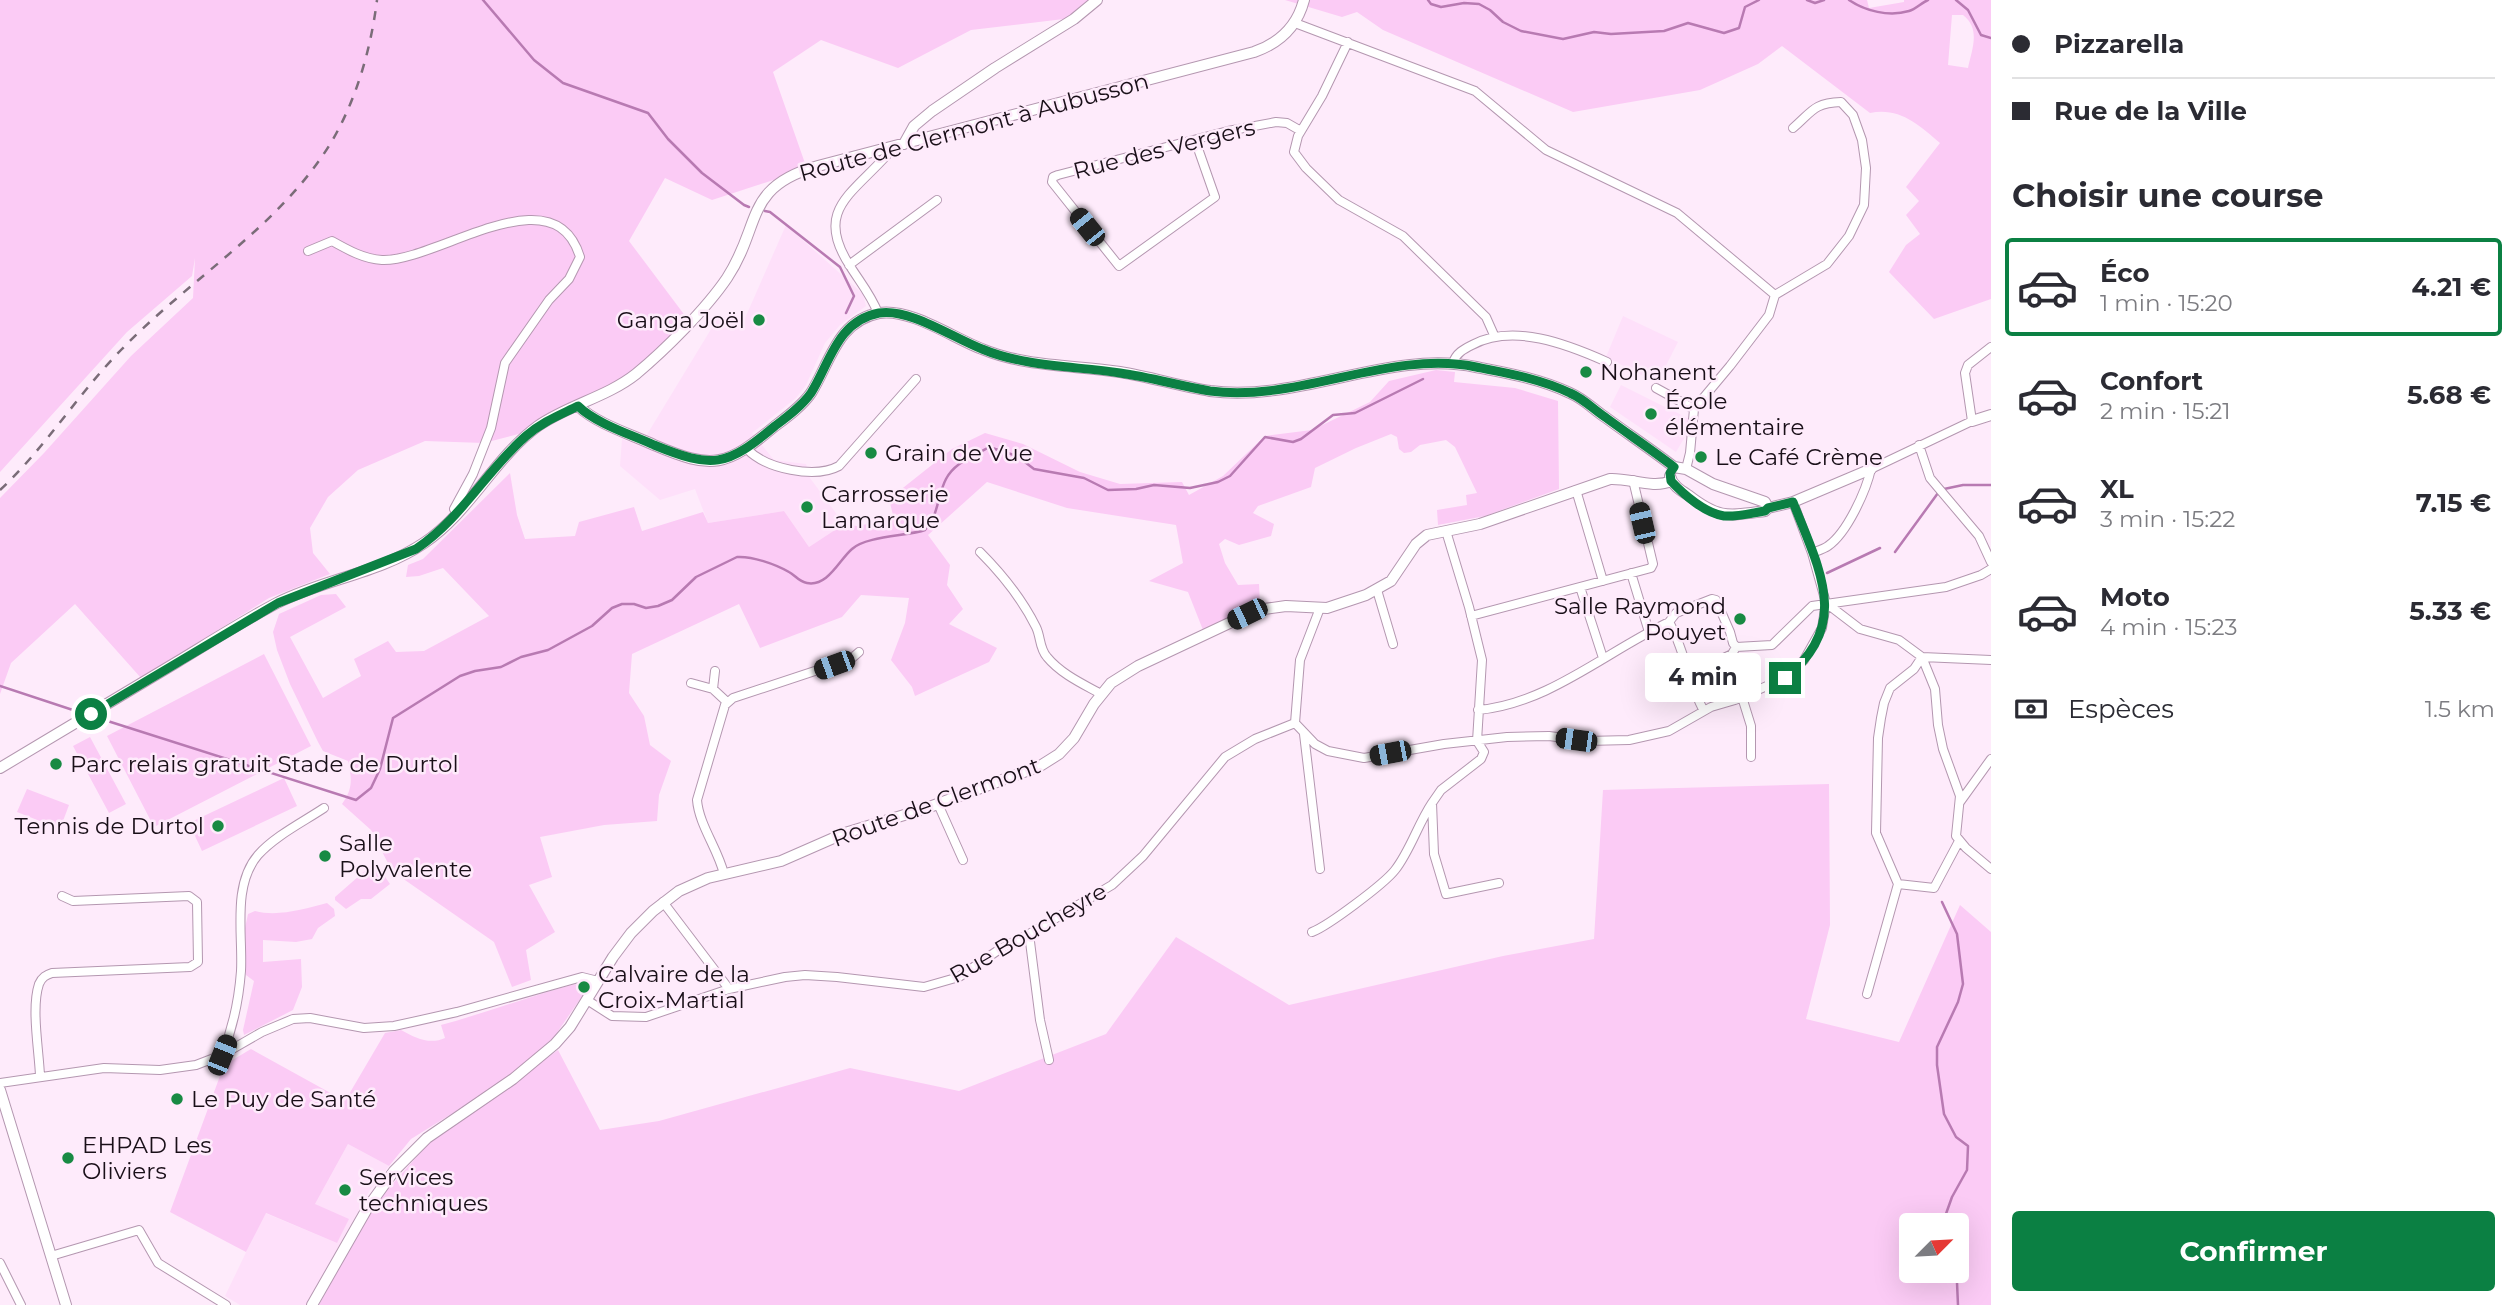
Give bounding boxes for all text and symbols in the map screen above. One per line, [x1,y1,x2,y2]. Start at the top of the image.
text: Pizzarella [2054,28,2184,60]
street label: Route de Clermont à Aubusson [796,67,1152,187]
text: Rue de la Ville [2054,95,2247,127]
street label: Rue des Vergers [1070,113,1258,185]
text: Choisir une course [2012,176,2324,215]
car [1066,204,1109,250]
icon: car [2016,256,2079,319]
text: Éco [2100,257,2150,289]
text: 4.21 € [2412,271,2491,303]
text: 1 min · 15:20 [2100,289,2233,317]
place label: Ganga Joël [617,306,745,334]
marker: Ganga Joël [751,312,767,328]
place label: Nohanent [1600,358,1717,386]
marker: Nohanent [1578,364,1594,380]
icon: car [2016,364,2079,427]
text: Confort [2100,365,2203,397]
text: 5.68 € [2407,379,2491,411]
place label: École élémentaire [1665,387,1804,441]
text: 2 min · 15:21 [2100,397,2231,425]
marker: École élémentaire [1643,406,1659,422]
place label: Grain de Vue [885,439,1033,467]
place label: Le Café Crème [1715,443,1883,471]
marker: Grain de Vue [863,445,879,461]
marker: Le Café Crème [1693,449,1709,465]
icon: car [2016,472,2079,535]
text: XL [2100,473,2134,505]
place label: Carrosserie Lamarque [821,480,949,534]
text: 7.15 € [2416,487,2491,519]
marker: Carrosserie Lamarque [799,499,815,515]
car [1628,500,1657,546]
text: 3 min · 15:22 [2100,505,2235,533]
icon: car [2016,580,2079,643]
text: Moto [2100,581,2170,613]
place label: Salle Raymond Pouyet [1554,592,1726,646]
car [1224,595,1271,633]
text: 5.33 € [2409,595,2491,627]
marker: Salle Raymond Pouyet [1732,611,1748,627]
text: 4 min · 15:23 [2100,613,2237,641]
car [811,648,858,682]
callout: 4 min [1645,654,1760,702]
route end [1769,662,1801,694]
text: 4 min [1668,663,1738,691]
icon: cash [2012,690,2050,728]
text: Espèces [2068,693,2174,725]
text: 1.5 km [2425,695,2495,723]
route start [75,698,107,730]
car [1554,727,1599,753]
car [1368,739,1413,767]
place label: Parc relais gratuit Stade de Durtol [70,750,459,778]
street label: Route de Clermont [828,751,1044,853]
marker: Parc relais gratuit Stade de Durtol [48,756,64,772]
place label: Tennis de Durtol [15,812,204,840]
marker: Tennis de Durtol [210,818,226,834]
place label: Salle Polyvalente [339,829,472,883]
marker: Salle Polyvalente [317,848,333,864]
street label: Rue Boucheyre [945,877,1111,989]
place label: Calvaire de la Croix-Martial [598,960,750,1014]
marker: Calvaire de la Croix-Martial [576,979,592,995]
car [205,1032,240,1078]
place label: Le Puy de Santé [191,1085,376,1113]
marker: Le Puy de Santé [169,1091,185,1107]
place label: EHPAD Les Oliviers [82,1131,212,1185]
marker: EHPAD Les Oliviers [60,1150,76,1166]
place label: Services techniques [359,1163,488,1217]
marker: Services techniques [337,1182,353,1198]
button: Confirmer [2012,1211,2495,1291]
north arrow [1899,1213,1969,1283]
map controls [1899,1213,1969,1283]

